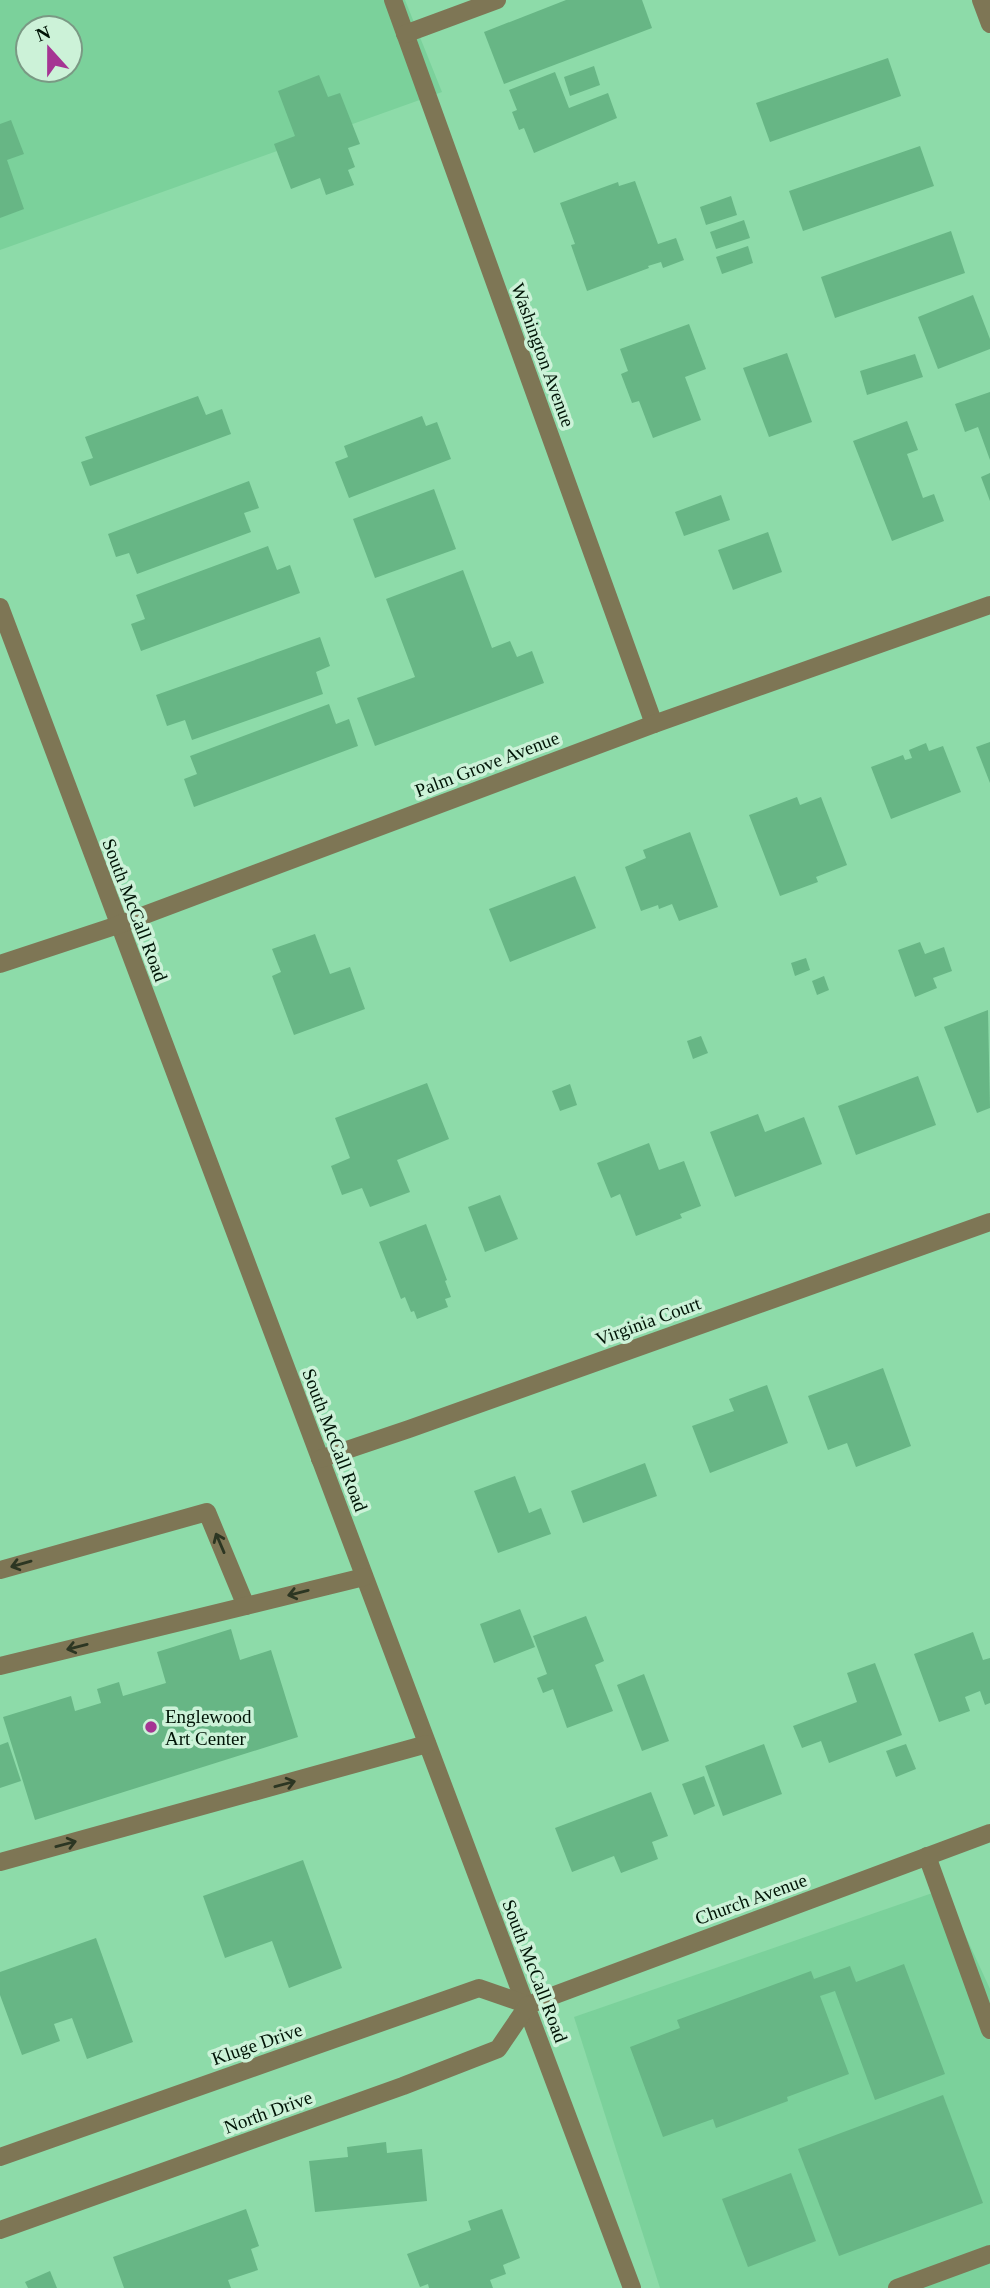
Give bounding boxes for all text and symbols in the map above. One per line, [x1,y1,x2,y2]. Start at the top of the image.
north arrow [14,14,84,84]
text: N [33,21,54,46]
street label: Washington Avenue [507,280,579,430]
street label: Palm Grove Avenue [412,727,562,801]
street label: South McCall Road [98,836,172,985]
street label: Virginia Court [593,1292,704,1350]
street label: South McCall Road [298,1366,372,1515]
one-way arrow [213,1533,226,1554]
one-way arrow [10,1559,32,1572]
one-way arrow [287,1587,310,1601]
one-way arrow [66,1641,89,1654]
place label: Englewood Art Center [165,1706,252,1749]
marker: Englewood Art Center [143,1719,159,1735]
one-way arrow [274,1776,296,1789]
one-way arrow [54,1837,77,1850]
street label: Church Avenue [692,1869,810,1929]
street label: South McCall Road [498,1897,572,2046]
street label: Kluge Drive [209,2019,305,2069]
street label: North Drive [221,2086,315,2138]

